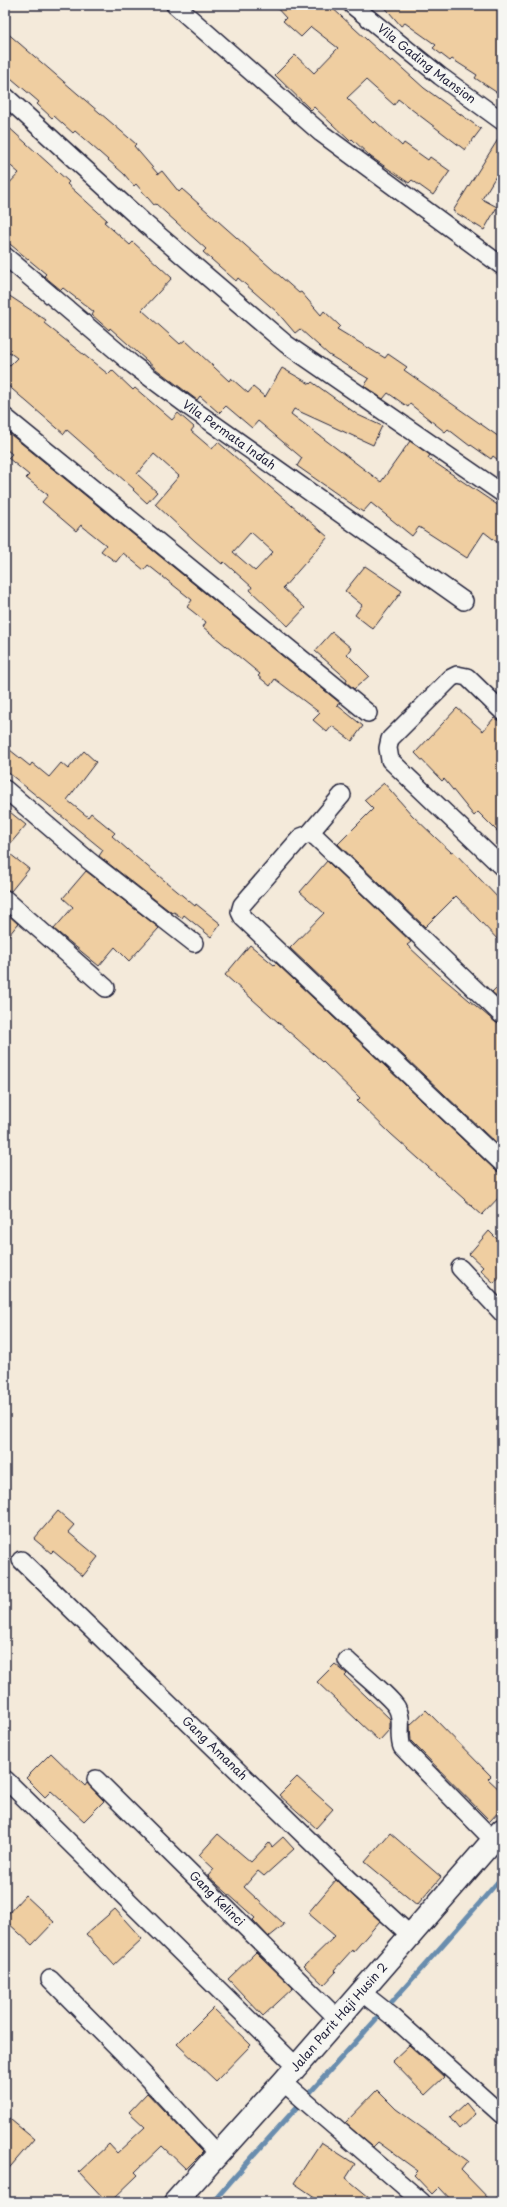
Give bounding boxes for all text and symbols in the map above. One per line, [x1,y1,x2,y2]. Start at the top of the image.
street label: Vila Gading Mansion [374,19,480,107]
street label: Vila Permata Indah [179,395,280,473]
street label: Gang Amanah [178,1711,252,1784]
street label: Gang Kelinci [186,1866,249,1930]
street label: Jalan Parit Haji Husin 2 [286,1958,391,2075]

